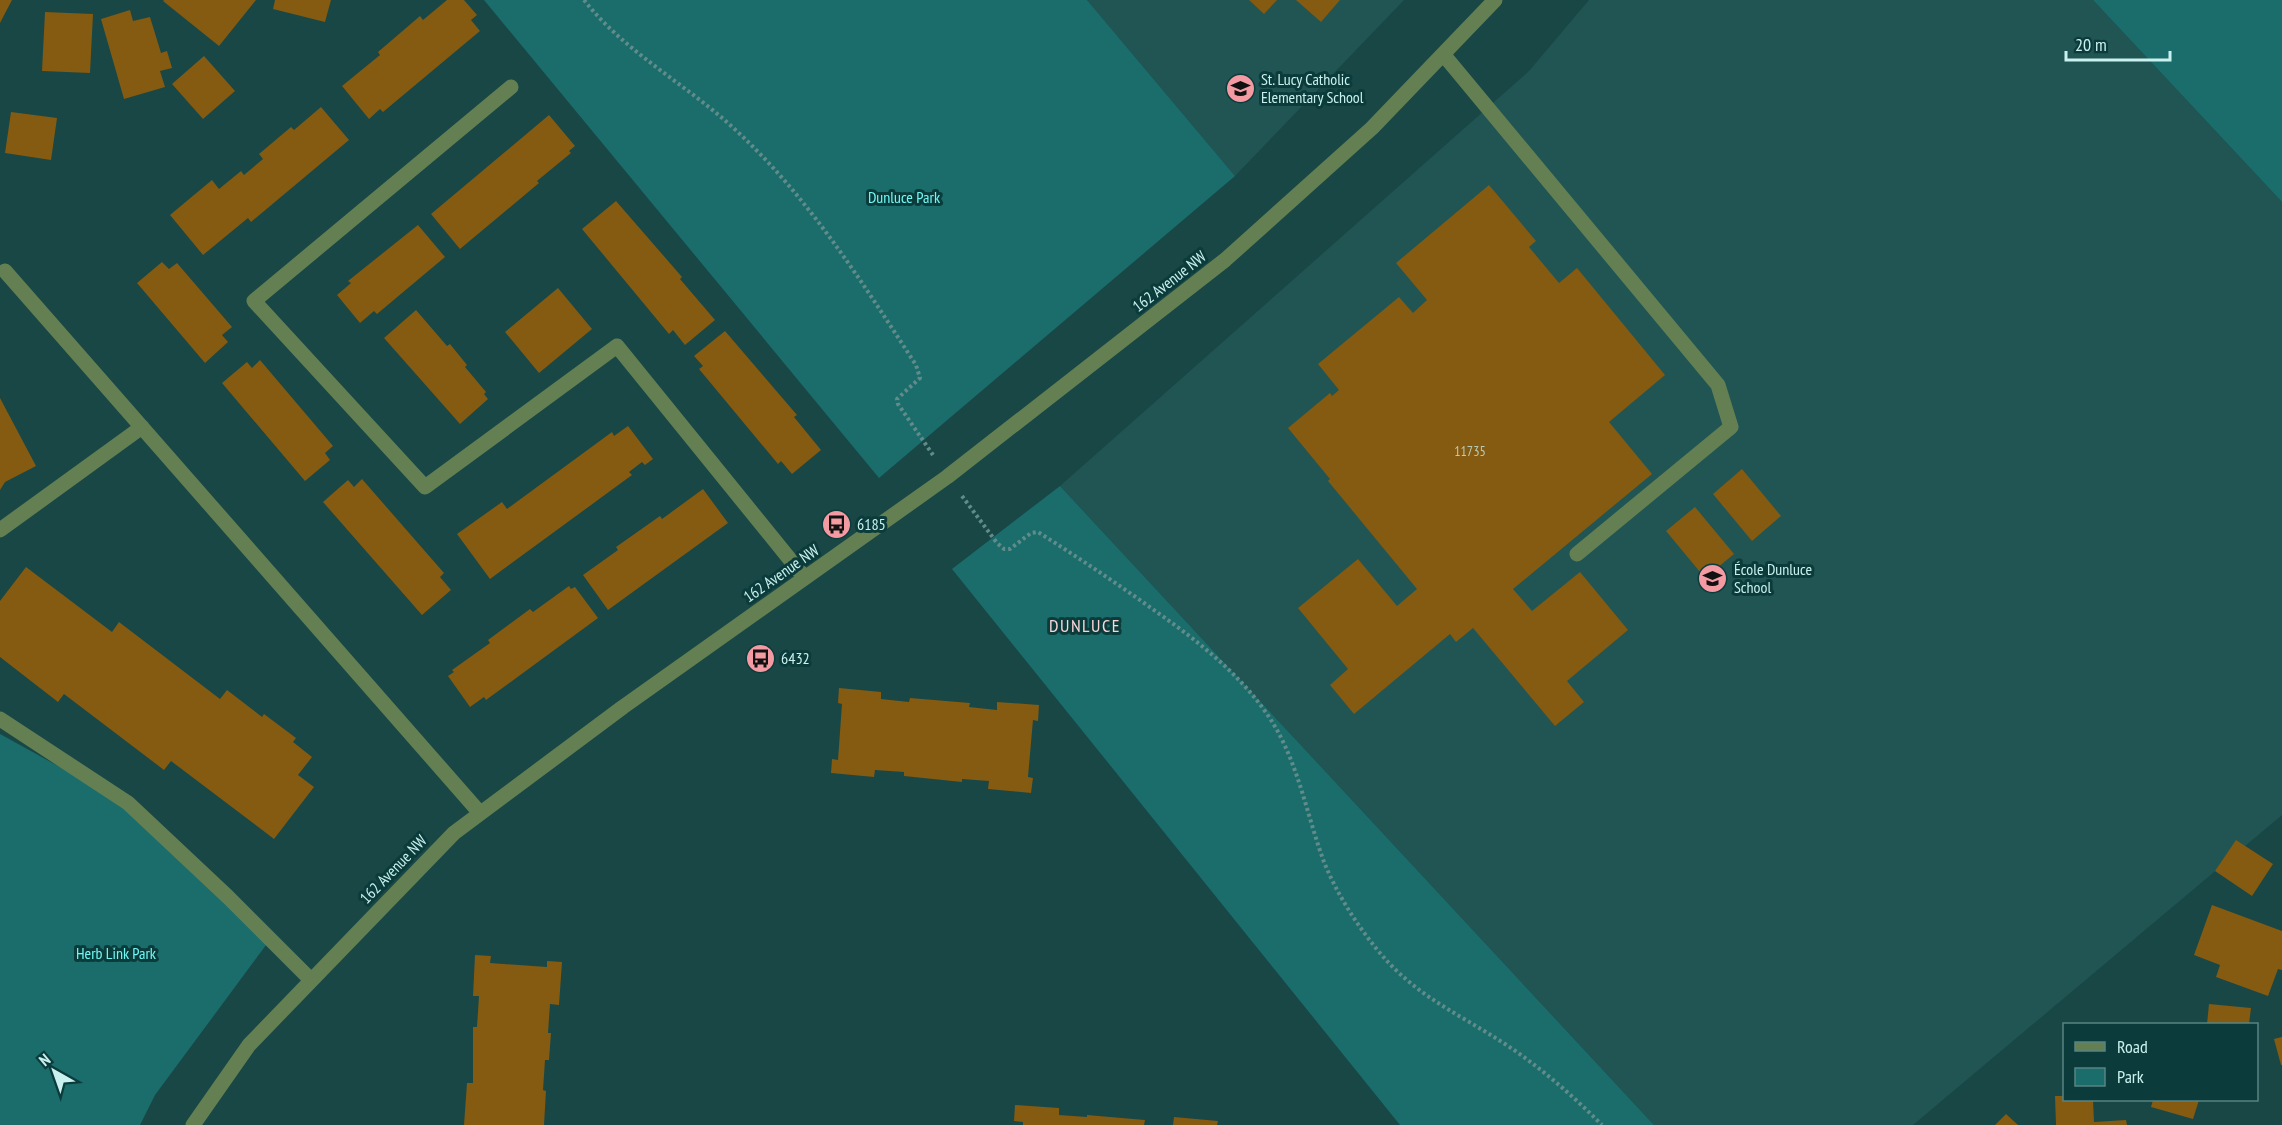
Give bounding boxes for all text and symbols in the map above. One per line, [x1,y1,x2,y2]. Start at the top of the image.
scale bar [2066,24,2170,62]
text: 20 m [2075,33,2107,56]
place label: St. Lucy Catholic Elementary School [1261,69,1364,107]
school or university icon: St. Lucy Catholic Elementary School [1224,72,1256,104]
park label: Dunluce Park [868,187,941,207]
street label: 162 Avenue NW [1128,246,1210,316]
house number: 11735 [1454,442,1486,460]
bus stop icon: 6185 [820,508,852,540]
place label: 6185 [857,514,886,534]
street label: 162 Avenue NW [739,539,823,606]
place label: École Dunluce School [1734,559,1812,597]
school or university icon: École Dunluce School [1697,562,1729,594]
district label: DUNLUCE [1049,614,1121,637]
bus stop icon: 6432 [744,642,776,674]
place label: 6432 [781,648,810,668]
street label: 162 Avenue NW [355,830,431,908]
park label: Herb Link Park [76,943,157,963]
legend [2063,1023,2258,1101]
text: Road [2117,1035,2148,1058]
north arrow [24,1041,84,1101]
text: N [35,1049,54,1070]
text: Park [2117,1065,2144,1088]

